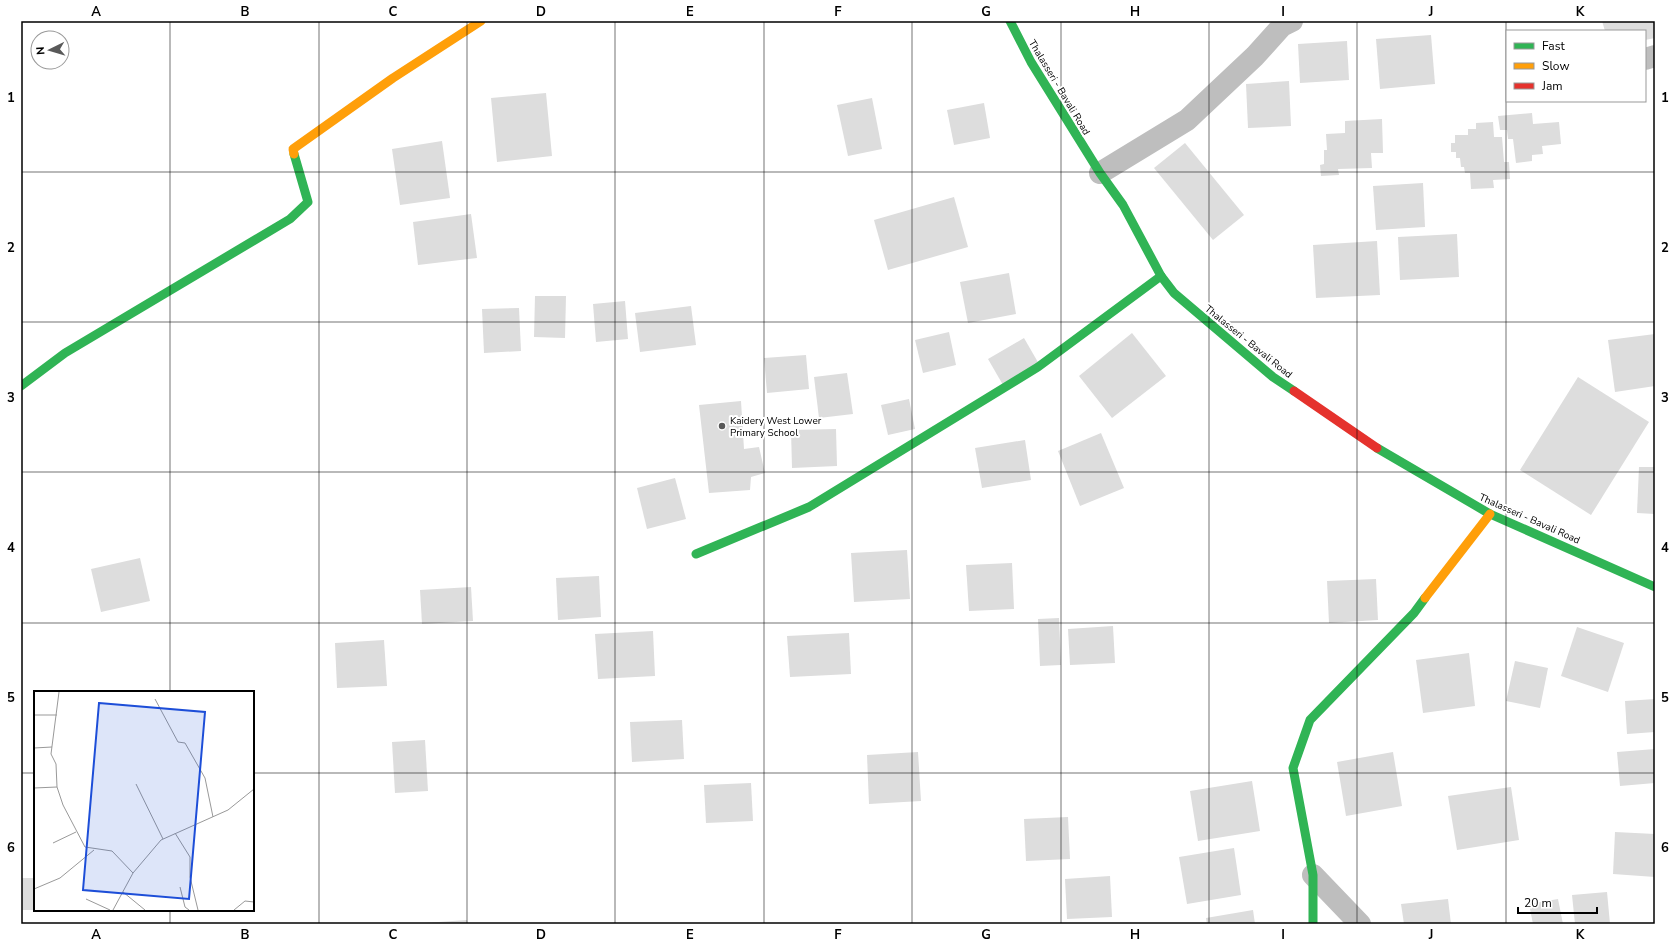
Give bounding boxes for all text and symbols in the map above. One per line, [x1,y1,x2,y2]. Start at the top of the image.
text: A [91,3,101,21]
text: B [241,3,250,21]
text: C [389,3,398,21]
text: D [536,3,546,21]
text: E [686,3,694,21]
text: F [834,3,842,21]
text: G [981,3,991,21]
text: H [1130,3,1140,21]
text: I [1281,3,1285,21]
text: J [1428,3,1433,21]
text: K [1576,3,1585,21]
north arrow [30,30,70,70]
legend [1506,30,1646,102]
street label: Thalasseri - Bavali Road [1025,37,1093,138]
text: Fast [1542,38,1565,54]
text: N [33,46,48,56]
text: Slow [1542,58,1570,74]
text: Jam [1541,78,1563,94]
text: 1 [7,89,15,107]
text: 1 [1661,89,1669,107]
text: 2 [7,239,15,257]
text: 2 [1661,239,1669,257]
street label: Thalasseri - Bavali Road [1202,302,1295,382]
text: 3 [7,389,15,407]
text: 3 [1661,389,1669,407]
place label: Kaidery West Lower Primary School [730,414,822,440]
marker: Kaidery West Lower Primary School [717,421,727,431]
street label: Thalasseri - Bavali Road [1477,490,1582,548]
text: 4 [7,539,15,557]
text: 4 [1661,539,1669,557]
text: 5 [7,689,15,707]
text: 5 [1661,689,1669,707]
inset map [34,691,254,911]
text: 6 [7,839,15,857]
text: 6 [1661,839,1669,857]
scale bar [1518,889,1597,915]
text: 20 m [1524,895,1552,911]
text: A [91,926,101,944]
text: B [241,926,250,944]
text: C [389,926,398,944]
text: D [536,926,546,944]
text: E [686,926,694,944]
text: F [834,926,842,944]
text: G [981,926,991,944]
text: H [1130,926,1140,944]
text: I [1281,926,1285,944]
text: J [1428,926,1433,944]
text: K [1576,926,1585,944]

